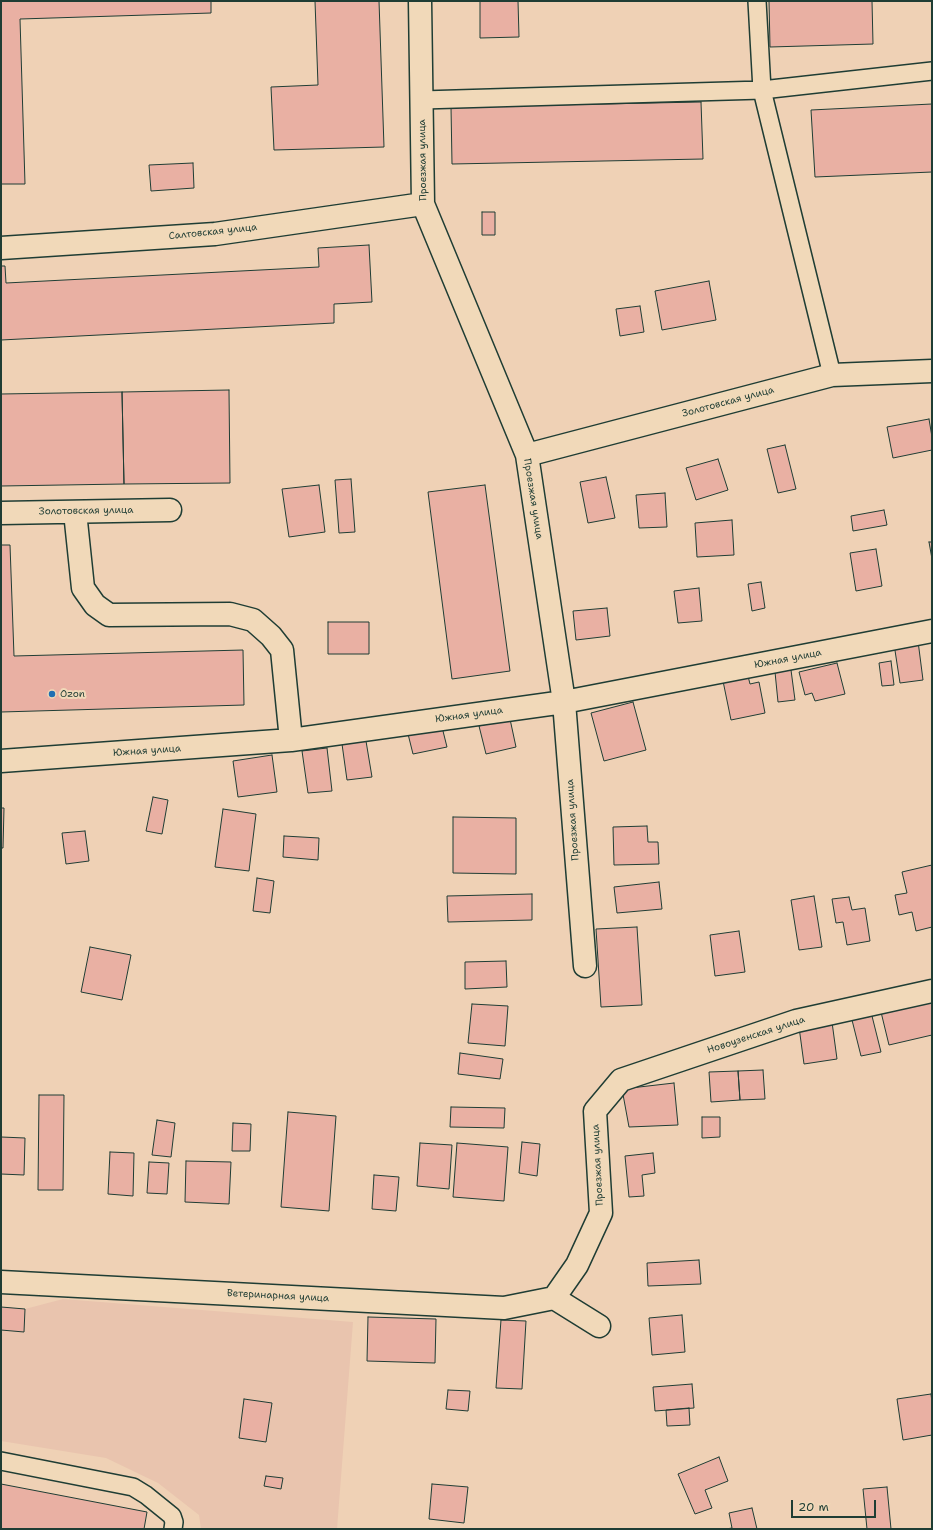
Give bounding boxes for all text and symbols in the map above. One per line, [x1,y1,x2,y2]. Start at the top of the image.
street label: Проезжая улица [416,119,430,201]
street label: Салтовская улица [168,221,258,243]
street label: Золотовская улица [681,384,775,420]
street label: Проезжая улица [521,458,545,540]
street label: Золотовская улица [39,504,133,518]
street label: Южная улица [753,647,823,671]
place label: Ozon [60,688,85,700]
marker: Ozon [47,689,57,699]
street label: Южная улица [434,704,504,726]
street label: Южная улица [113,743,181,759]
street label: Проезжая улица [564,779,582,861]
street label: Новоузенская улица [706,1014,806,1056]
street label: Проезжая улица [590,1124,606,1206]
street label: Ветеринарная улица [227,1287,329,1305]
scale bar [793,1492,878,1518]
text: 20 m [798,1499,829,1515]

